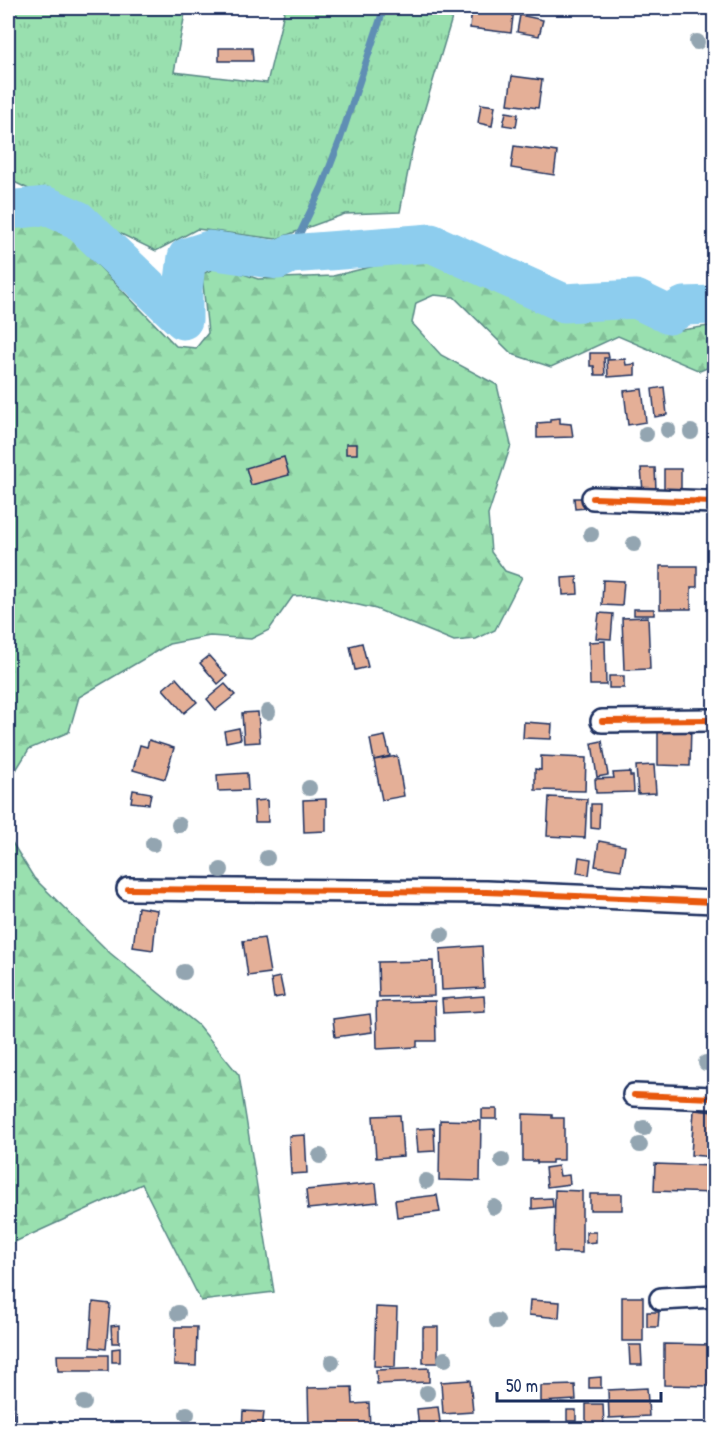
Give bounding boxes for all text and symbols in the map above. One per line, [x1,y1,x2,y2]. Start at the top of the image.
scale bar [497,1365,660,1403]
text: 50 m [506,1373,538,1398]

